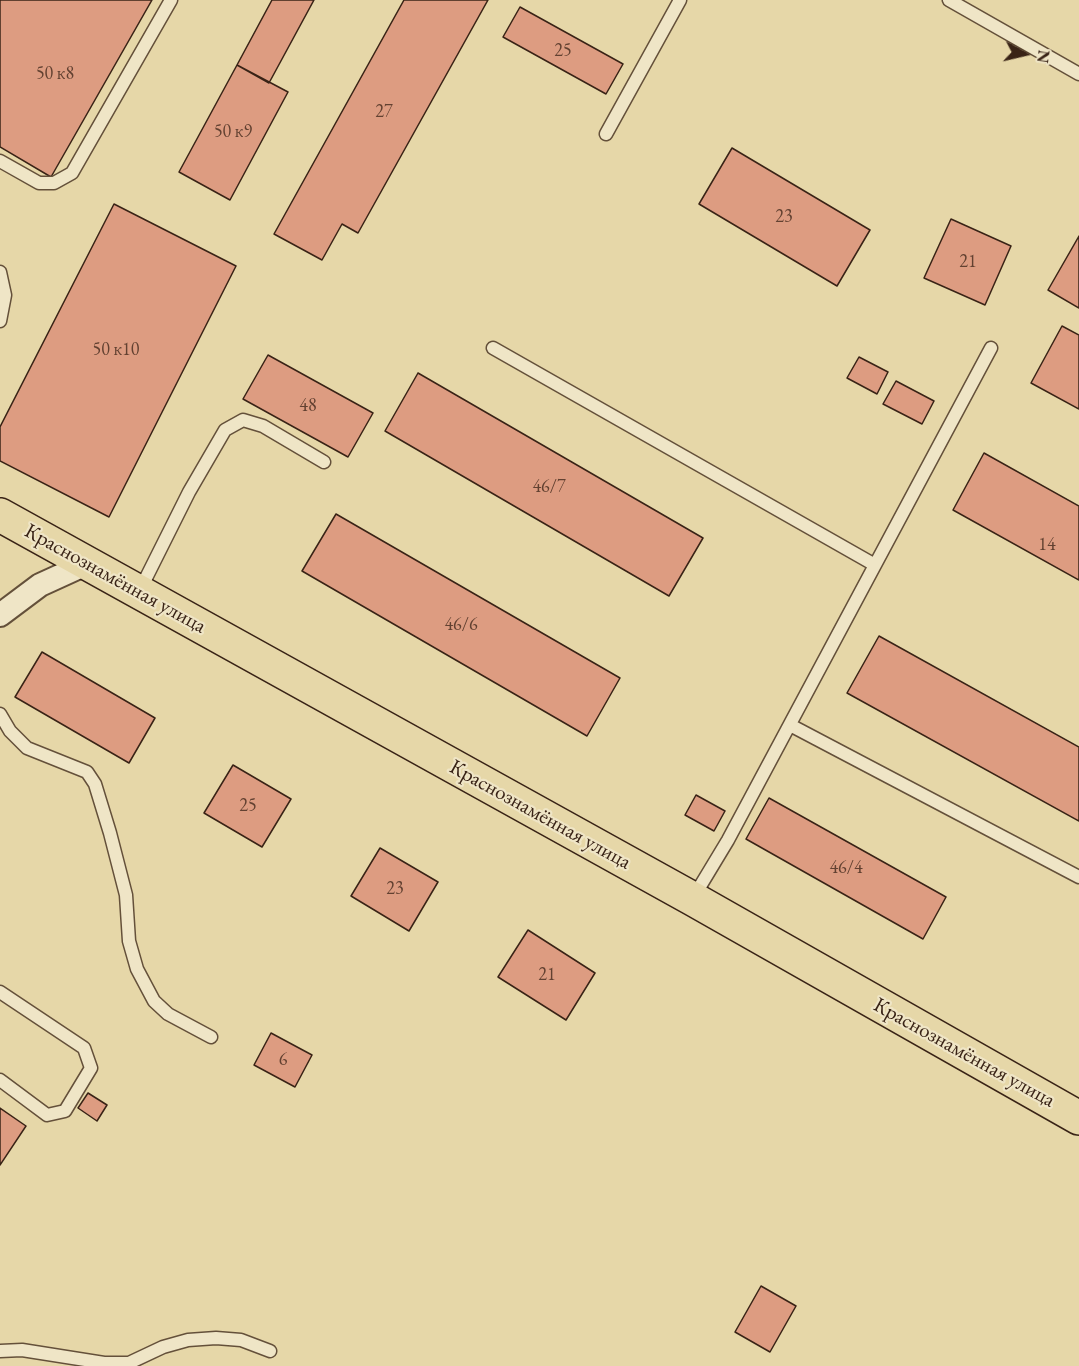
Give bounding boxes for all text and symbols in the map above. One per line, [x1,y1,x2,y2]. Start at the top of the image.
north arrow [995,24,1055,84]
house number: 25 [554,40,572,62]
text: N [1032,49,1055,64]
house number: 50 к8 [36,63,74,85]
house number: 27 [375,101,393,123]
house number: 50 к9 [214,121,252,143]
house number: 23 [775,206,793,228]
house number: 21 [959,251,977,273]
house number: 50 к10 [93,339,139,361]
house number: 48 [299,395,317,417]
house number: 46/7 [532,476,566,498]
street label: Краснознамённая улица [20,519,210,639]
house number: 14 [1038,534,1056,556]
house number: 46/6 [444,614,478,636]
street label: Краснознамённая улица [445,755,635,875]
house number: 25 [239,795,257,817]
house number: 46/4 [829,857,863,879]
house number: 23 [386,878,404,900]
house number: 21 [538,964,556,986]
street label: Краснознамённая улица [869,993,1059,1113]
house number: 6 [279,1049,287,1071]

